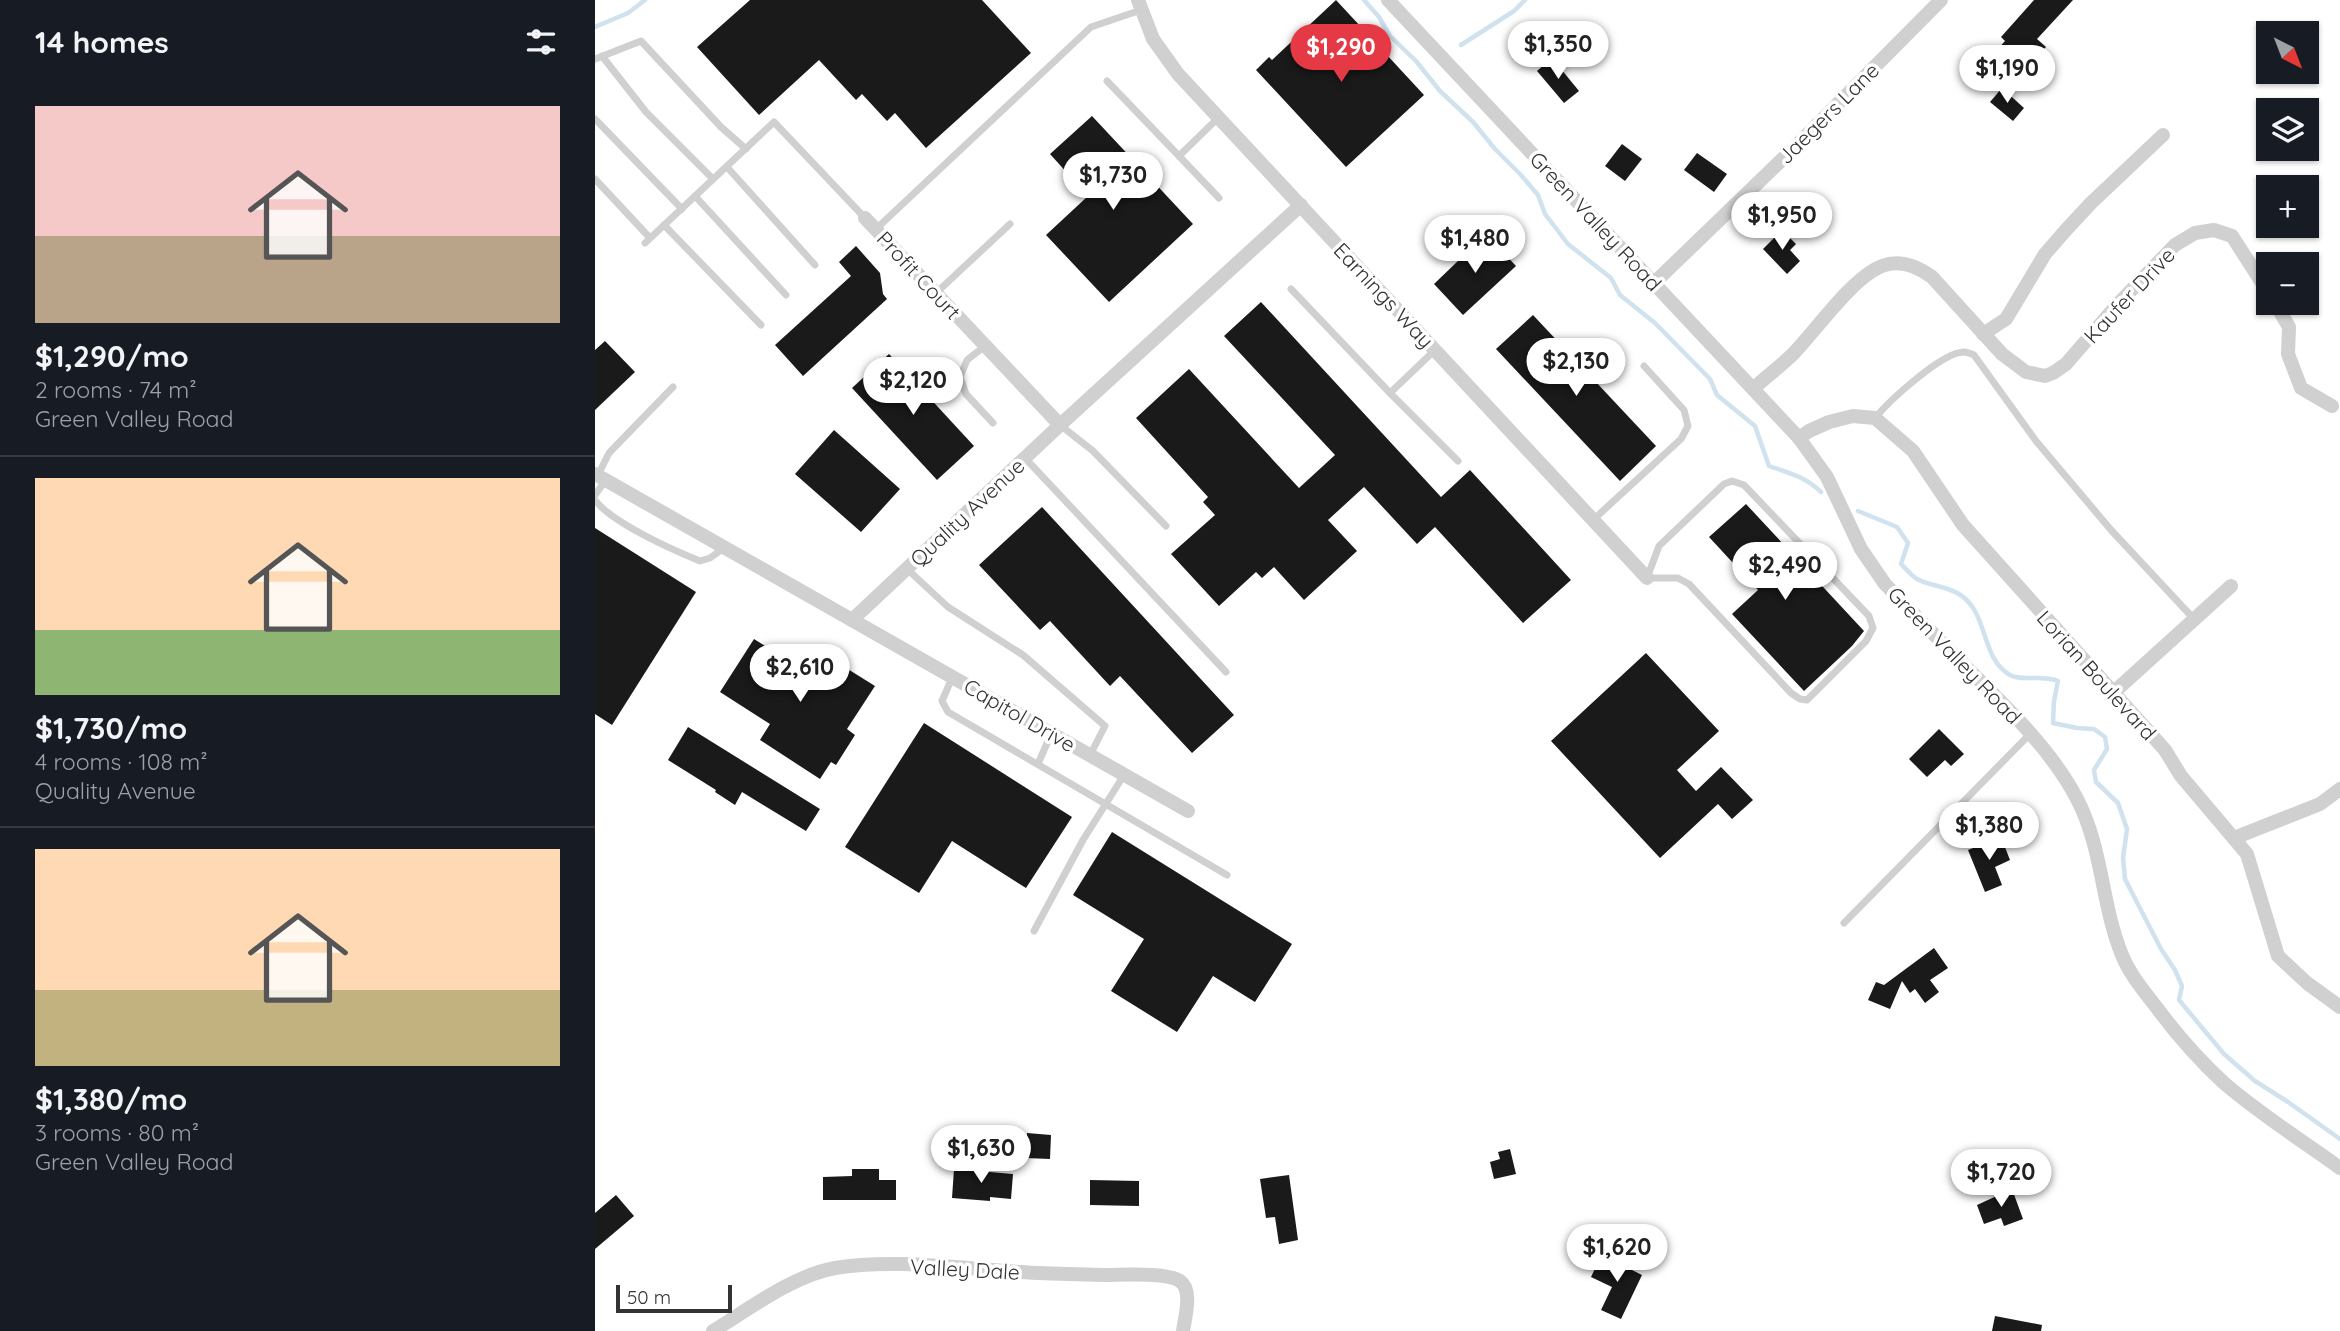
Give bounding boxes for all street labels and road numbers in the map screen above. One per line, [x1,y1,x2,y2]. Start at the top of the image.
street label: Jaegers Lane [1772,57,1884,169]
street label: Green Valley Road [1525,146,1667,296]
street label: Profit Court [872,225,966,325]
street label: Earnings Way [1329,237,1439,353]
street label: Kaufer Drive [2078,242,2180,348]
street label: Quality Avenue [904,452,1030,572]
street label: Green Valley Road [1883,581,2027,729]
street label: Lorian Boulevard [2032,605,2162,745]
street label: Capitol Drive [960,673,1080,757]
street label: Valley Dale [910,1253,1020,1285]

